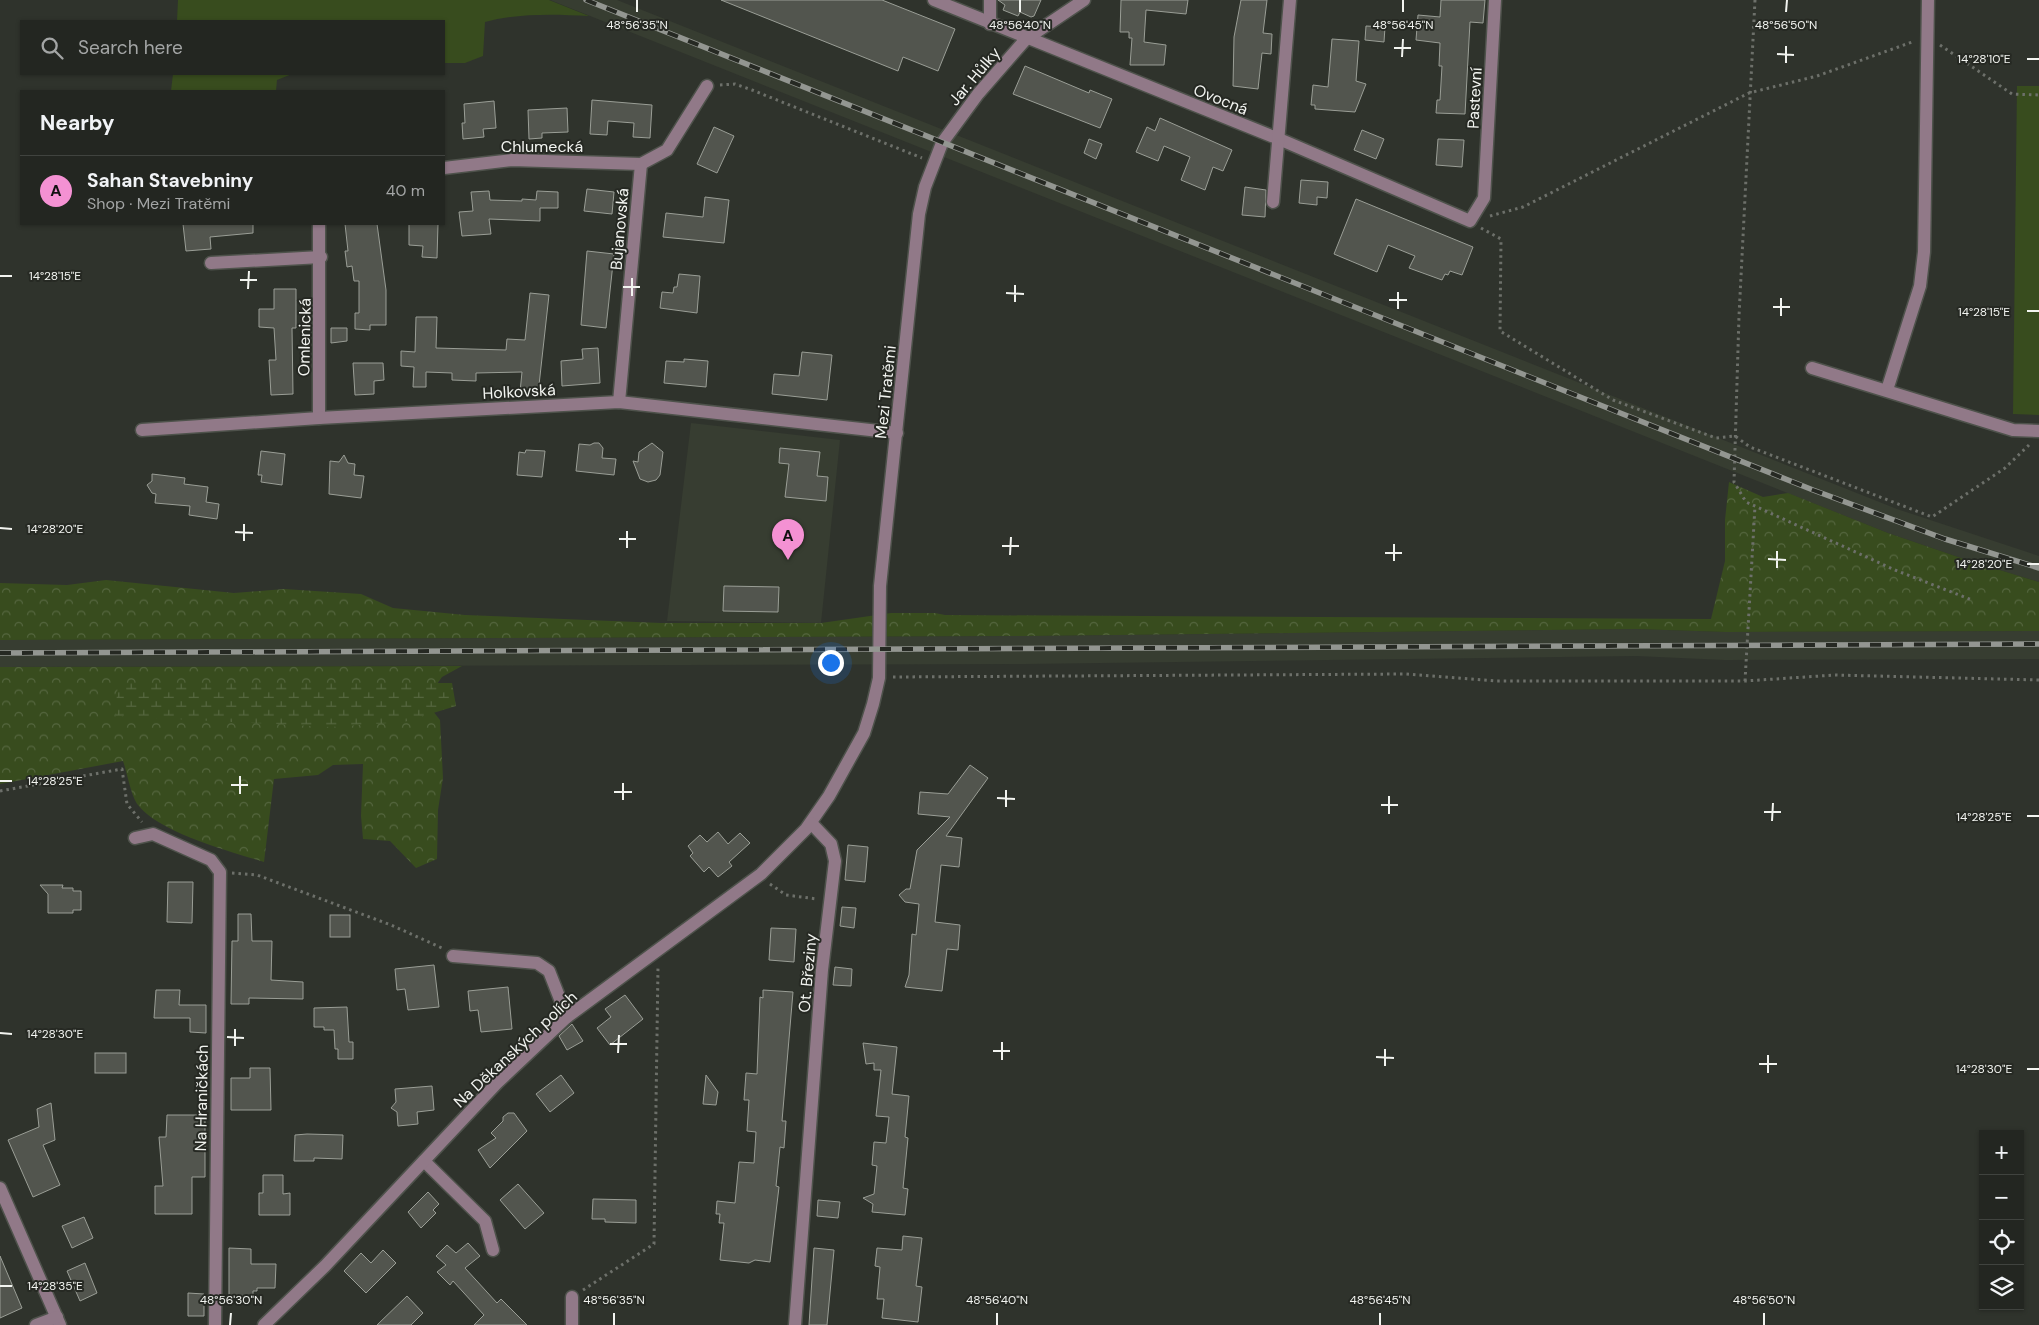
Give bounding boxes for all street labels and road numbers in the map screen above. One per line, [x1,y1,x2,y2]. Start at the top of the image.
street label: Jar. Hůlky [944,43,1005,110]
street label: Pastevní [1462,66,1487,129]
street label: Ovocná [1190,79,1251,120]
street label: Chlumecká [501,136,583,157]
street label: Bujanovská [605,187,634,271]
street label: Omlenická [293,298,316,376]
street label: Mezi Tratěmi [870,344,901,440]
street label: Holkovská [482,379,556,404]
street label: Ot. Březiny [794,932,821,1014]
street label: Na Děkanských polích [449,986,582,1112]
street label: Na Hraničkách [190,1044,213,1152]

